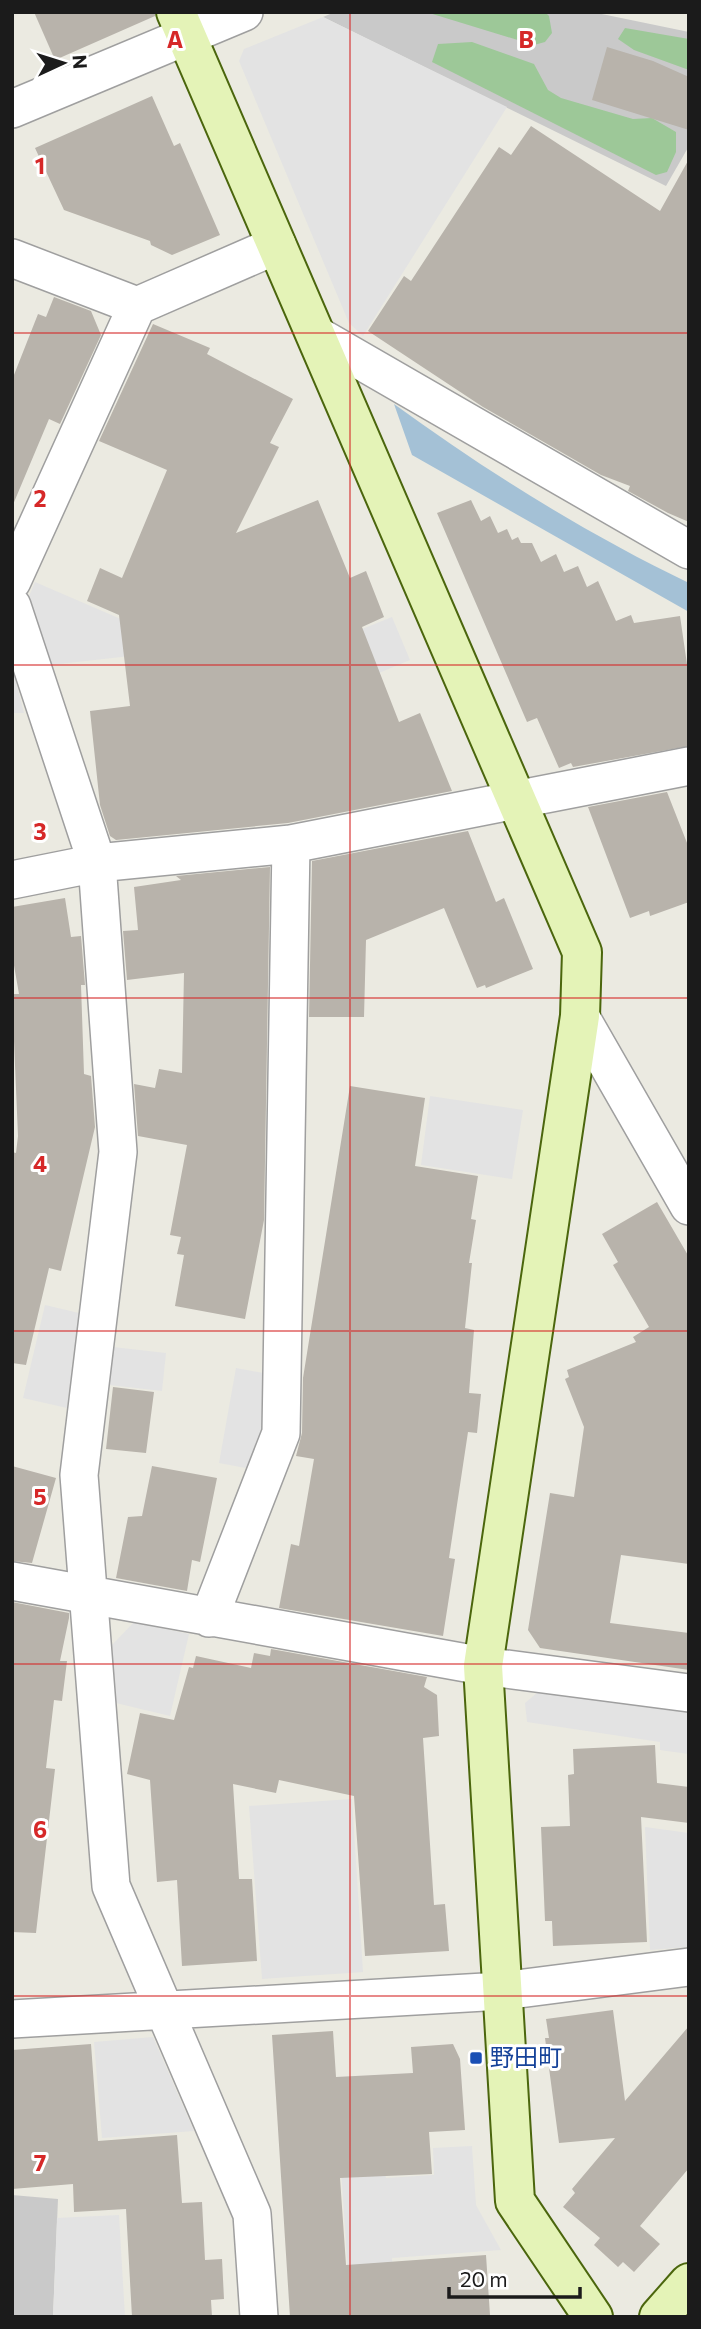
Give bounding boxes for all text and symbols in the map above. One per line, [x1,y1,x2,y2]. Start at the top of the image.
text: A [167,25,184,53]
text: B [518,25,534,53]
north arrow [28,28,98,98]
text: N [68,54,92,70]
text: 1 [35,151,45,179]
text: 2 [33,484,47,512]
text: 3 [33,817,47,845]
text: 4 [33,1149,47,1177]
text: 5 [33,1482,47,1510]
text: 6 [33,1815,47,1843]
place label: 野田町 [490,2042,562,2071]
marker: 野田町 [468,2050,484,2066]
text: 7 [34,2148,46,2176]
scale bar [449,2256,580,2300]
text: 20 m [460,2266,508,2291]

